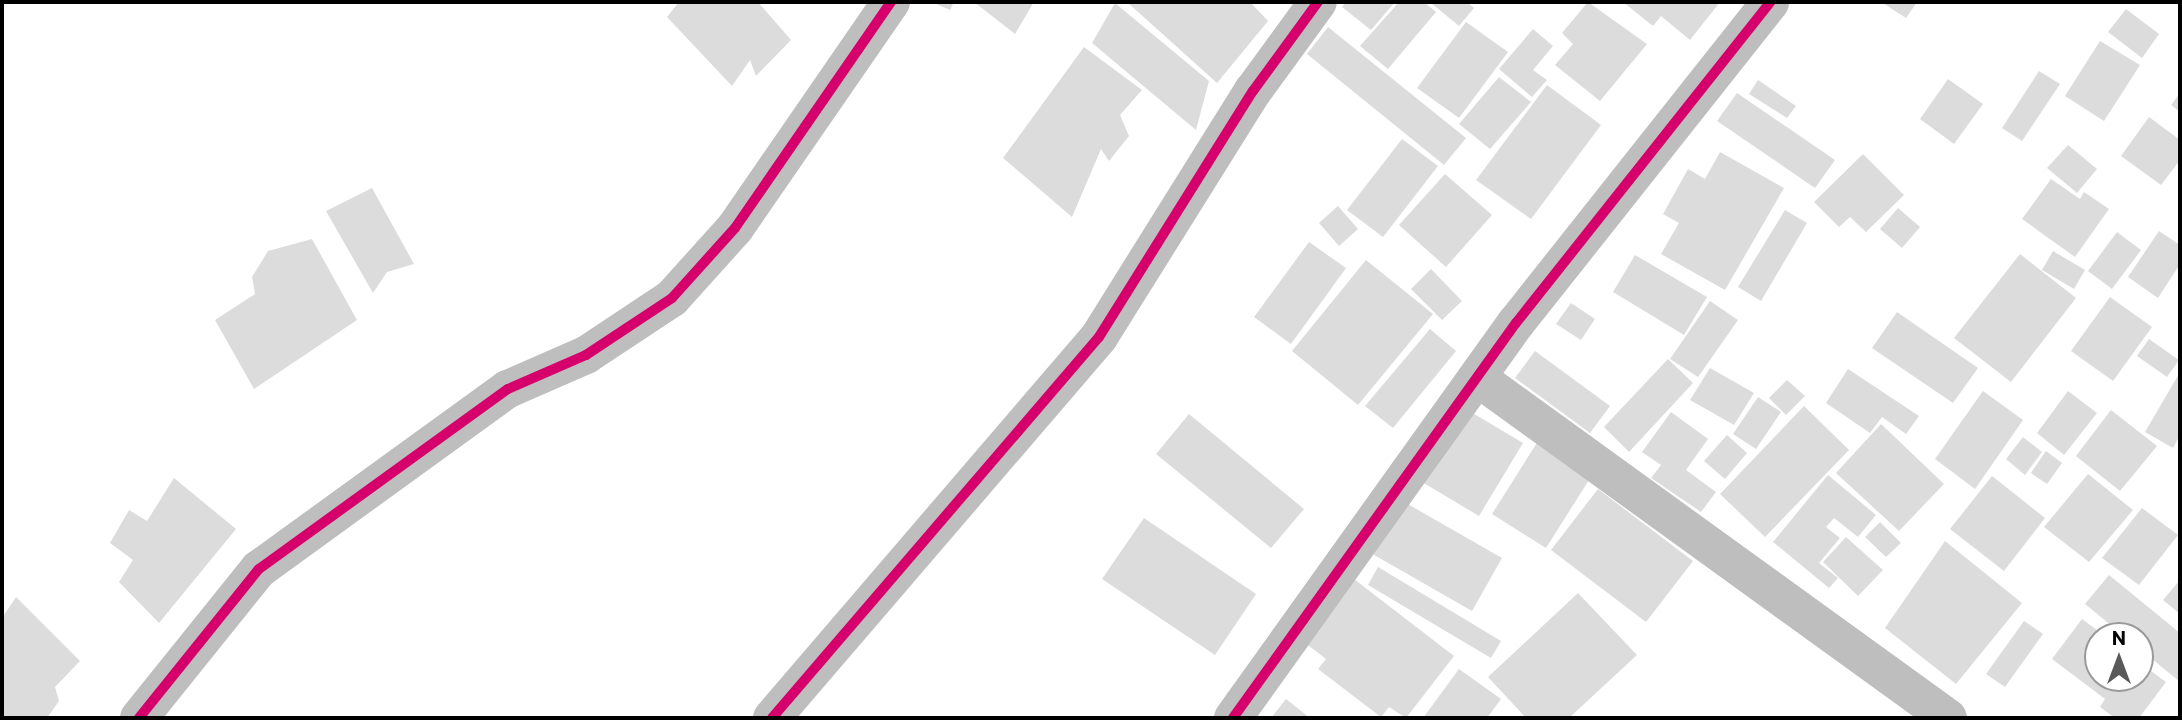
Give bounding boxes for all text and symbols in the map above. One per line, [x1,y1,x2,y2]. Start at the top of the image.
north arrow [2084,622,2154,692]
text: N [2112,626,2126,649]

